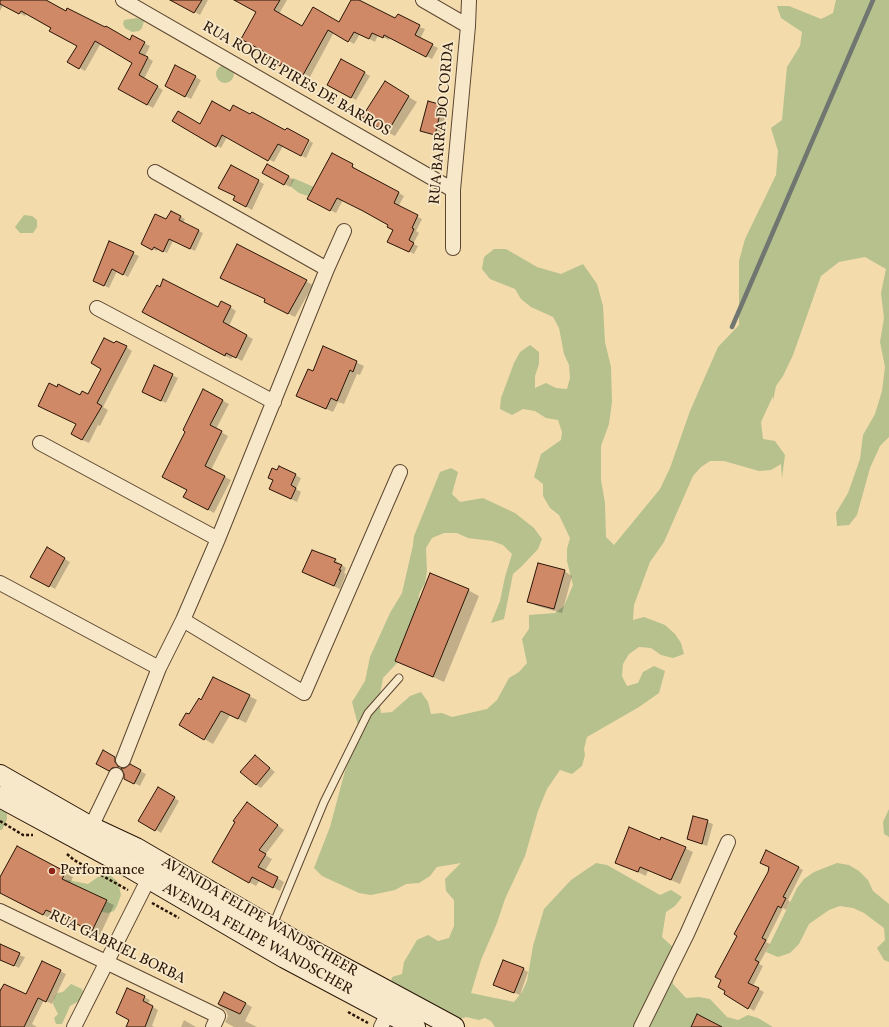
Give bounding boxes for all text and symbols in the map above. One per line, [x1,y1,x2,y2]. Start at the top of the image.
street label: RUA ROQUE PIRES DE BARROS [199,19,393,141]
street label: RUA BARRA DO CORDA [427,41,459,205]
street label: AVENIDA FELIPE WANDSCHEER [158,854,360,982]
place label: Performance [60,862,145,880]
marker: Performance [47,866,57,876]
street label: AVENIDA FELIPE WANDSCHER [159,880,355,1000]
street label: RUA GABRIEL BORBA [46,907,188,989]

